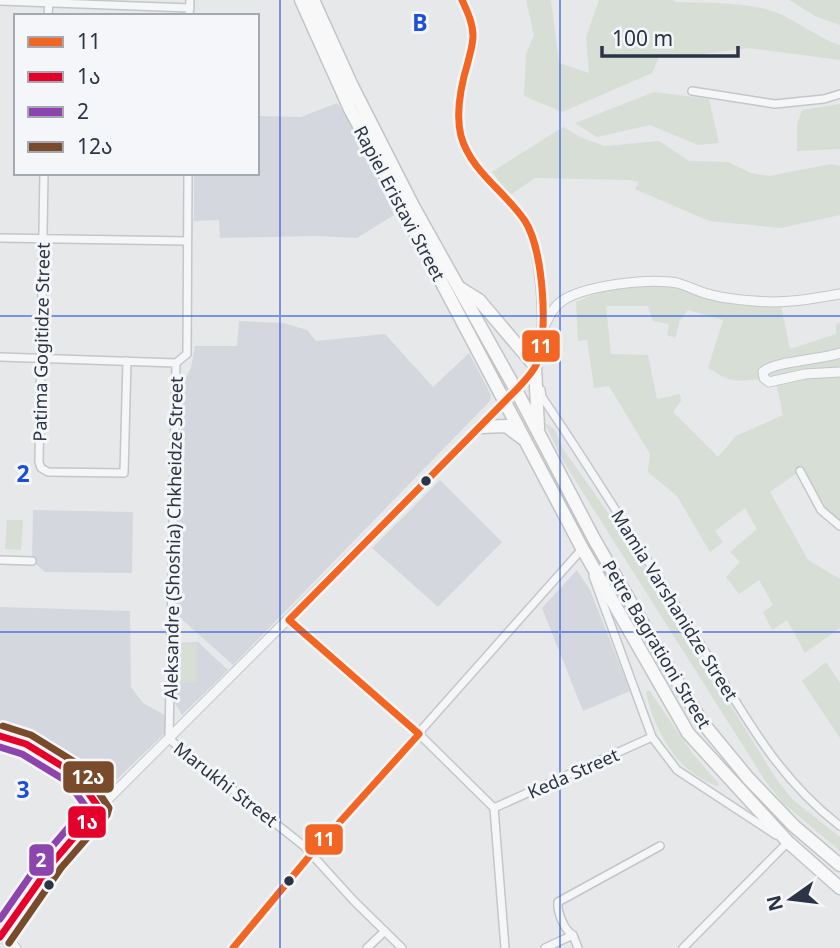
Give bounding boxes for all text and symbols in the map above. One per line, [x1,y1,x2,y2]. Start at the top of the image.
text: B [412,6,428,38]
legend [14,14,259,175]
scale bar [602,14,738,58]
text: 100 m [612,24,673,52]
text: 11 [77,27,101,55]
text: 1ა [77,62,101,90]
text: 2 [77,97,89,125]
street label: Rapiel Eristavi Street [349,121,451,285]
text: 12ა [77,132,113,160]
street label: Patima Gogitidze Street [27,242,55,442]
line badge: 11 [521,329,561,363]
text: 11 [530,333,552,359]
street label: Aleksandre (Shoshia) Chkheidze Street [158,376,188,700]
text: 2 [16,457,30,489]
unlabelled marker [419,474,433,488]
street label: Mamia Varshanidze Street [606,505,744,705]
street label: Petre Bagrationi Street [597,555,717,733]
street label: Marukhi Street [169,736,283,832]
street label: Keda Street [524,742,623,804]
line badge: 12ა [62,760,115,794]
text: 12ა [72,764,104,790]
text: 3 [16,773,30,805]
line badge: 1ა [67,805,107,839]
text: 1ა [76,809,98,835]
line badge: 11 [304,823,344,856]
text: 11 [313,826,335,852]
line badge: 2 [28,843,55,877]
text: 2 [36,847,47,873]
north arrow [756,864,826,934]
unlabelled marker [282,874,296,888]
unlabelled marker [42,878,56,892]
text: N [760,892,789,914]

